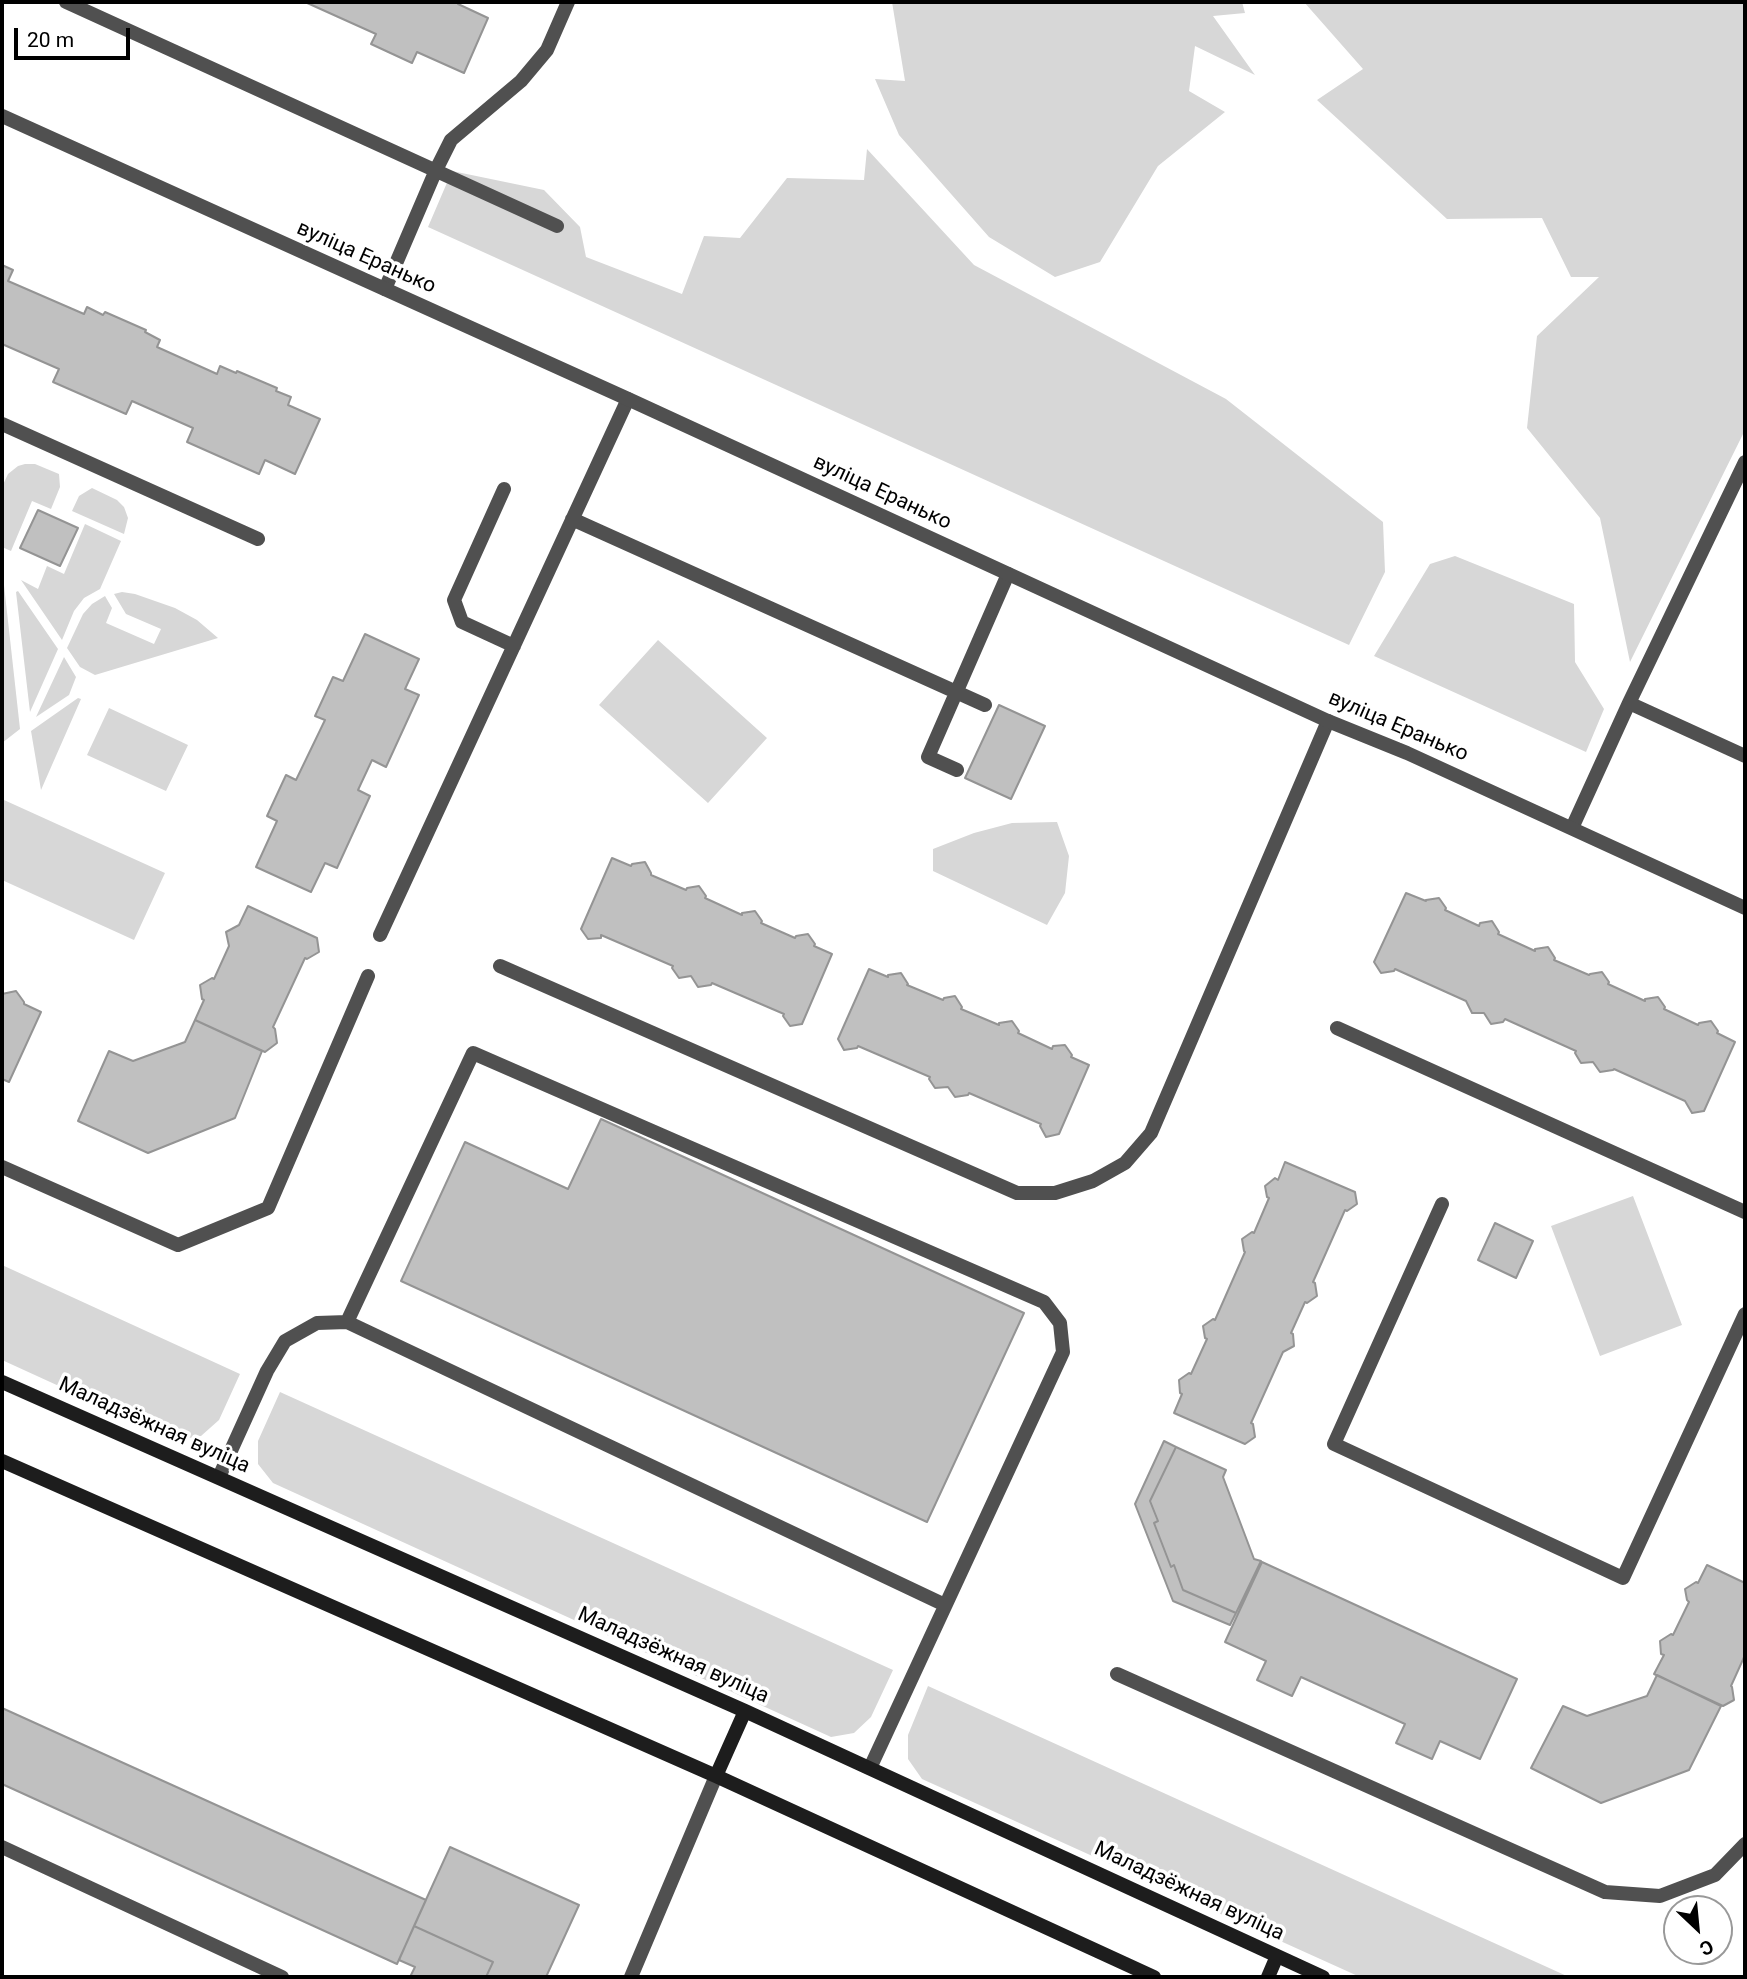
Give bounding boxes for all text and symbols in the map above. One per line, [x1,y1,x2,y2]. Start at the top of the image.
scale bar [18,14,133,58]
text: 20 m [27,28,74,52]
street label: вуліца Еранько [293,216,439,300]
street label: вуліца Еранько [809,450,955,536]
street label: вуліца Еранько [1324,686,1472,768]
street label: Маладзёжная вуліца [54,1372,254,1480]
street label: Маладзёжная вуліца [573,1602,773,1710]
street label: Маладзёжная вуліца [1090,1837,1288,1947]
north arrow [1663,1895,1733,1965]
text: С [1696,1934,1717,1961]

